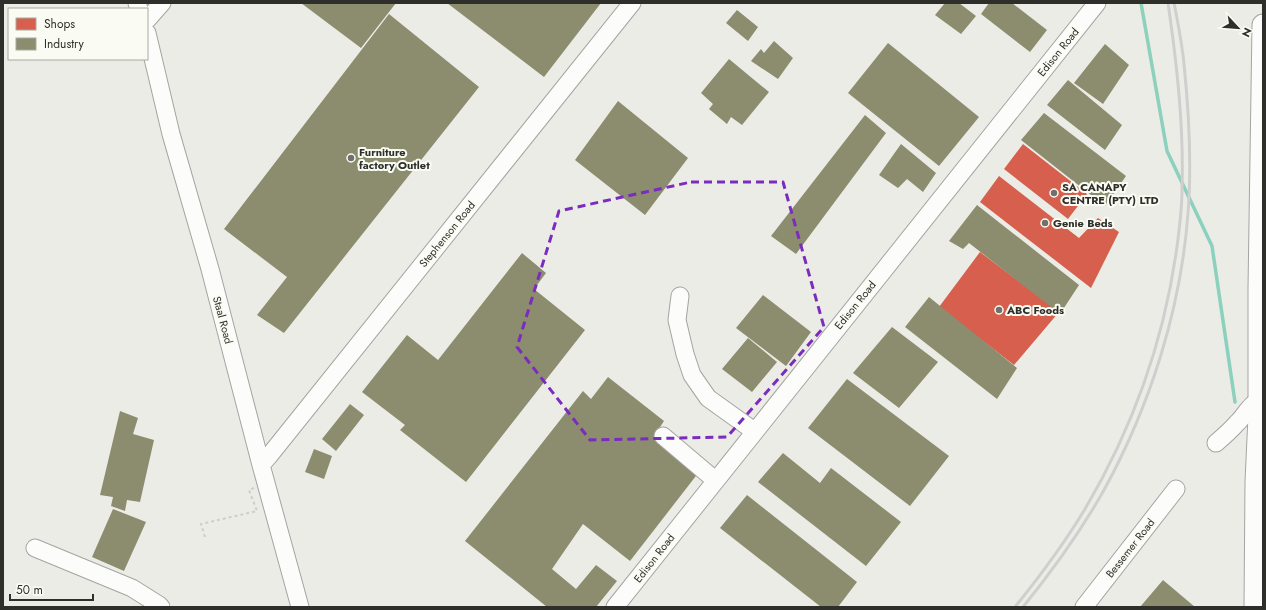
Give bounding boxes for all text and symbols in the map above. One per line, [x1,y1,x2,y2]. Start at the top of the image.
legend [8,8,148,60]
north arrow [1218,8,1258,48]
text: Shops [44,15,75,33]
street label: Edison Road [1033,24,1083,80]
text: N [1238,25,1256,40]
text: Industry [44,35,85,53]
place label: Furniture factory Outlet [359,144,430,173]
marker: Furniture factory Outlet [346,153,356,163]
place label: SA CANAPY CENTRE (PTY) LTD [1062,179,1159,208]
marker: SA CANAPY CENTRE (PTY) LTD [1049,188,1059,198]
street label: Stephenson Road [415,197,479,271]
place label: Genie Beds [1053,215,1113,231]
marker: Genie Beds [1040,218,1050,228]
street label: Edison Road [830,277,880,333]
street label: Staal Road [209,294,237,346]
place label: ABC Foods [1006,302,1064,318]
marker: ABC Foods [994,305,1004,315]
street label: Bessemer Road [1102,515,1158,581]
street label: Edison Road [630,530,678,586]
scale bar [10,576,93,602]
text: 50 m [16,581,43,599]

